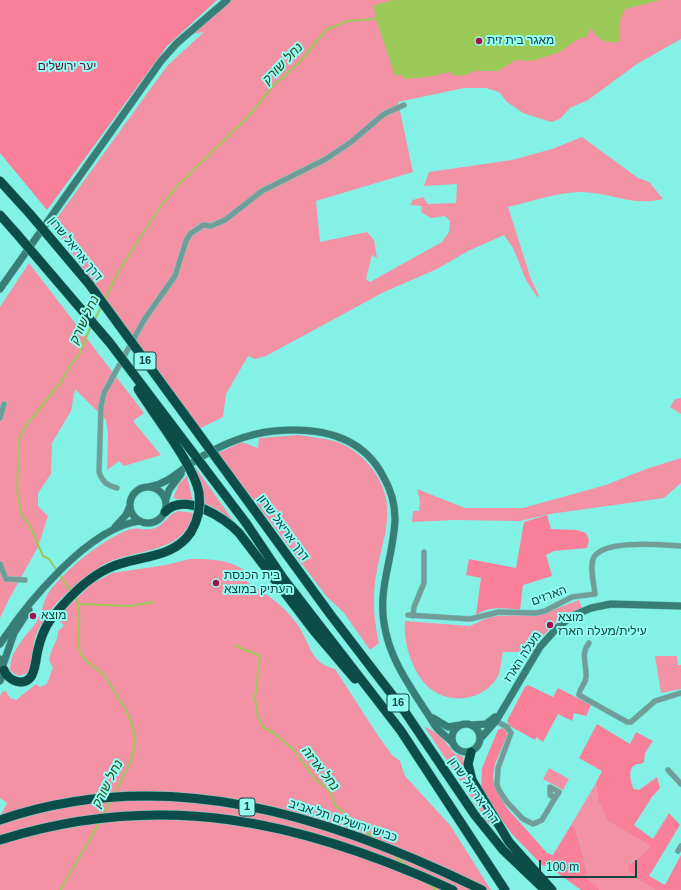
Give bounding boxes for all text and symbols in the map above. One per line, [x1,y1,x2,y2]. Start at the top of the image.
place label: מאגר בית זית [487,34,554,48]
marker: מאגר בית זית [474,36,484,46]
water label: נחל שורק [259,40,307,88]
park label: יער ירושלים [38,60,96,74]
street label: דרך אריאל שרון [45,214,105,284]
water label: נחל שורק [67,293,103,347]
road number: 16 [134,352,156,370]
street label: דרך אריאל שרון [254,492,312,564]
place label: בית הכנסת העתיק במוצא [224,569,293,597]
marker: בית הכנסת העתיק במוצא [211,578,221,588]
street label: הארזים [529,583,569,609]
place label: מוצא [41,609,66,623]
marker: מוצא [28,611,38,621]
place label: מוצא עילית/מעלה הארז [558,611,647,639]
marker: מוצא עילית/מעלה הארז [545,620,555,630]
street label: מעלה הארז [501,629,545,685]
road number: 16 [387,694,409,712]
water label: נחל ארזה [298,744,342,794]
street label: דרך אריאל שרון [445,755,501,827]
water label: נחל שורק [89,757,127,811]
street label: כביש ירושלים תל אביב [287,797,399,845]
road number: 1 [239,798,255,816]
scale bar [541,852,639,878]
text: 100 m [546,860,579,874]

